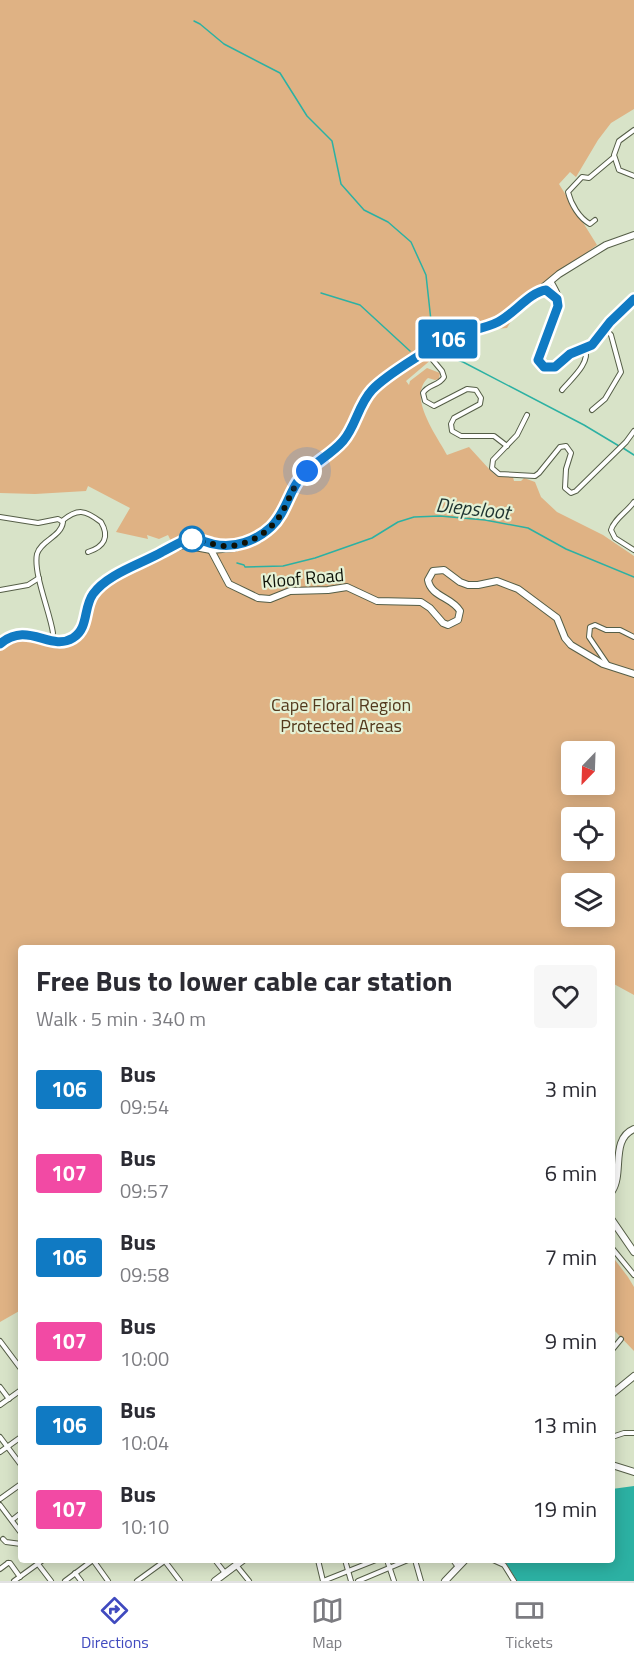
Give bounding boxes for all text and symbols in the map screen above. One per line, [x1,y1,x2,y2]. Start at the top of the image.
line badge: 106 [414,320,482,358]
text: 106 [430,323,466,355]
your location [292,456,322,486]
water label: Diepsloot [434,489,514,528]
unlabelled marker [179,526,205,552]
street label: Kloof Road [261,561,345,595]
park label: Cape Floral Region Protected Areas [271,691,411,739]
north arrow [561,741,615,795]
map controls [561,741,615,927]
button: locate [561,807,615,861]
button: layers [561,873,615,927]
text: Free Bus to lower cable car station [36,959,453,1002]
button: heart [534,965,597,1028]
text: Walk · 5 min · 340 m [36,1003,206,1034]
text: Bus [120,1057,156,1091]
text: 3 min [545,1072,597,1106]
text: 106 [51,1073,87,1105]
text: 09:54 [120,1091,169,1122]
text: Bus [120,1141,156,1175]
text: 6 min [545,1156,597,1190]
text: 107 [51,1157,87,1189]
text: 09:57 [120,1175,169,1206]
text: Bus [120,1225,156,1259]
text: 7 min [545,1240,597,1274]
text: 106 [51,1241,87,1273]
text: 09:58 [120,1259,169,1290]
text: Bus [120,1309,156,1343]
text: 9 min [545,1324,597,1358]
text: 107 [51,1325,87,1357]
text: 10:00 [120,1343,169,1374]
text: Bus [120,1393,156,1427]
text: 13 min [532,1408,597,1442]
text: 106 [51,1409,87,1441]
text: 10:04 [120,1427,169,1458]
text: Bus [120,1477,156,1511]
text: 19 min [532,1492,597,1526]
text: 107 [51,1493,87,1525]
text: 10:10 [120,1511,169,1542]
tab: Directions [81,1594,149,1654]
tab: Map [311,1594,344,1654]
tab: Tickets [506,1594,553,1654]

